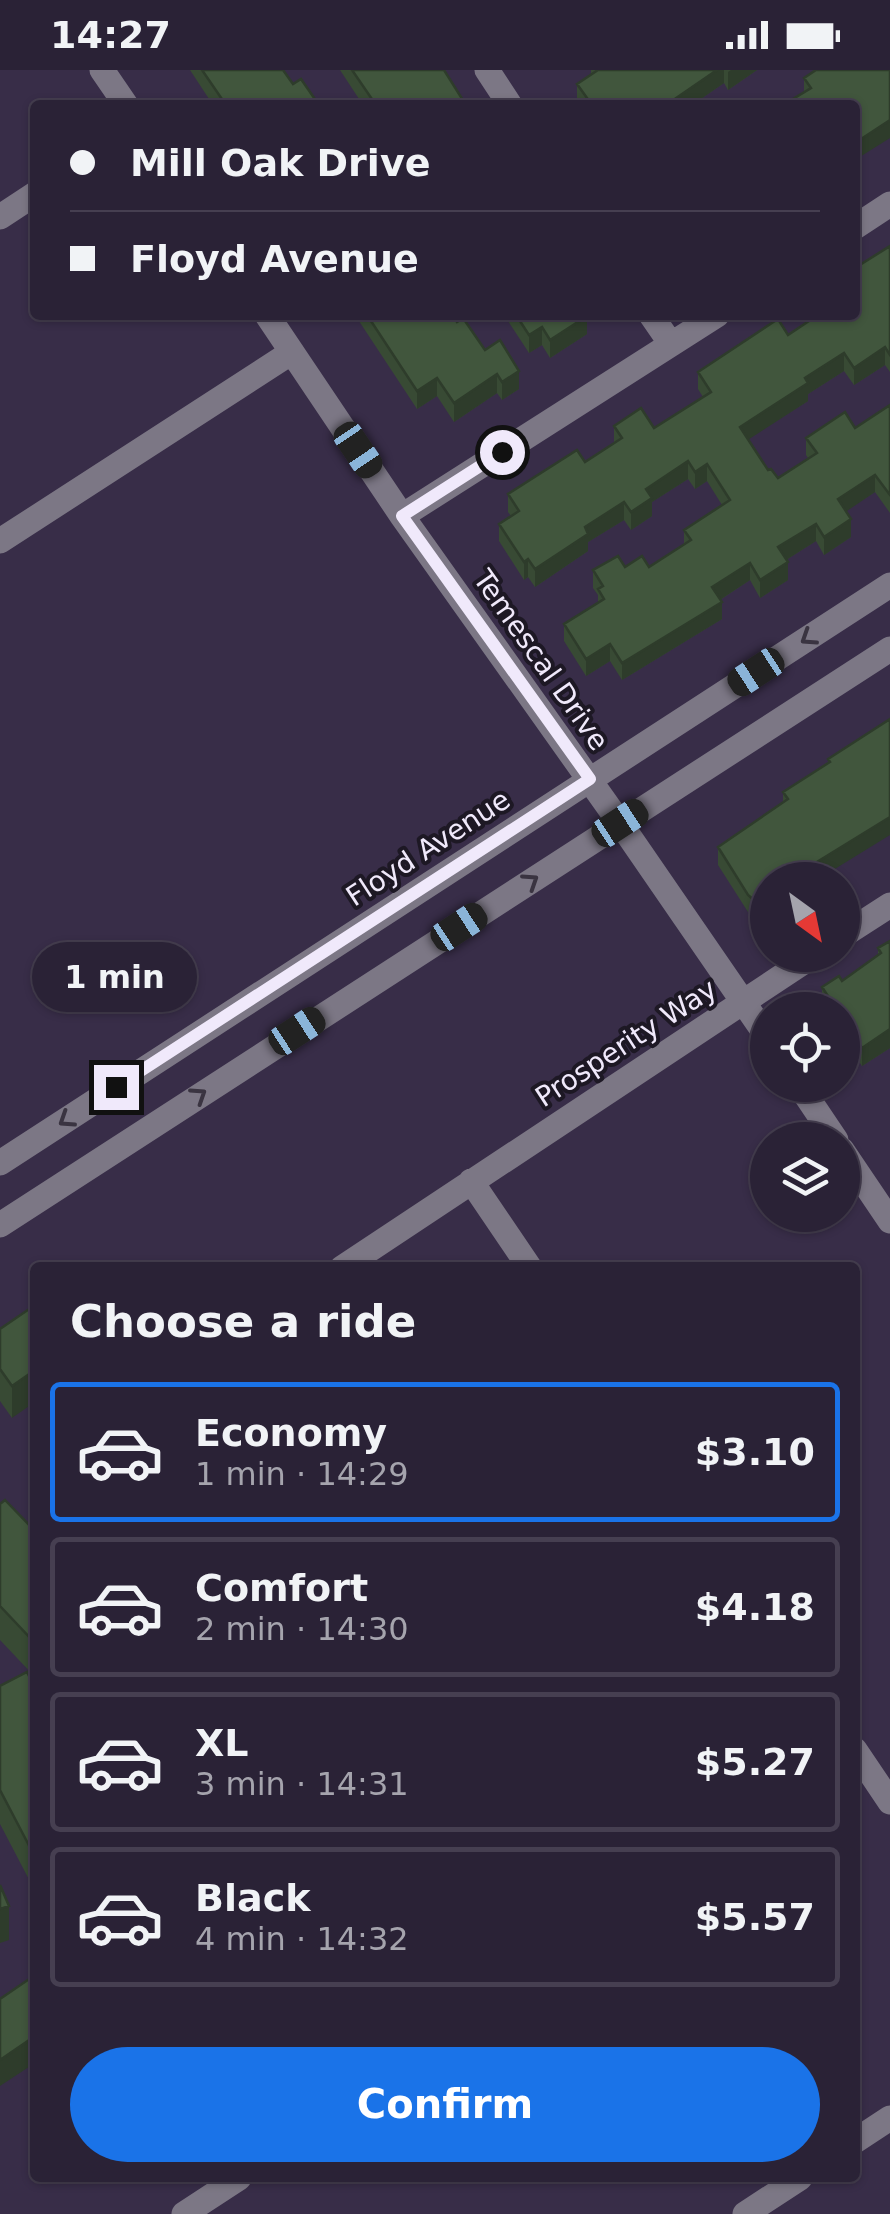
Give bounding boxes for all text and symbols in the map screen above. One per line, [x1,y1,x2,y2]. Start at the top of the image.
text: 14:27 [50,13,171,57]
text: Mill Oak Drive [130,141,430,185]
text: Floyd Avenue [130,237,419,281]
car [329,417,387,483]
route start [480,430,525,475]
street label: Temescal Drive [466,563,615,757]
one-way arrow [801,626,819,645]
car [723,643,789,701]
street label: Floyd Avenue [340,783,516,913]
car [587,794,653,852]
north arrow [750,862,860,972]
map controls [750,862,860,1232]
one-way arrow [520,874,538,893]
car [426,898,492,956]
callout: 1 min [34,942,198,1012]
text: 1 min [64,958,165,996]
street label: Prosperity Way [529,972,723,1114]
button: locate [750,992,860,1102]
car [264,1002,330,1060]
route end [94,1065,139,1110]
one-way arrow [188,1088,206,1107]
one-way arrow [58,1107,76,1126]
button: layers [750,1122,860,1232]
text: Choose a ride [70,1295,416,1348]
icon: car [75,1407,165,1497]
text: Economy [195,1411,387,1455]
text: $3.10 [695,1430,815,1474]
text: 1 min · 14:29 [195,1455,409,1493]
icon: car [75,1562,165,1652]
text: Comfort [195,1566,368,1610]
text: $4.18 [695,1585,815,1629]
text: 2 min · 14:30 [195,1610,409,1648]
icon: car [75,1717,165,1807]
text: XL [195,1721,249,1765]
text: $5.27 [695,1740,815,1784]
text: 3 min · 14:31 [195,1765,409,1803]
icon: car [75,1872,165,1962]
text: Black [195,1876,310,1920]
text: $5.57 [695,1895,815,1939]
text: 4 min · 14:32 [195,1920,409,1958]
button: Confirm [70,2047,820,2162]

